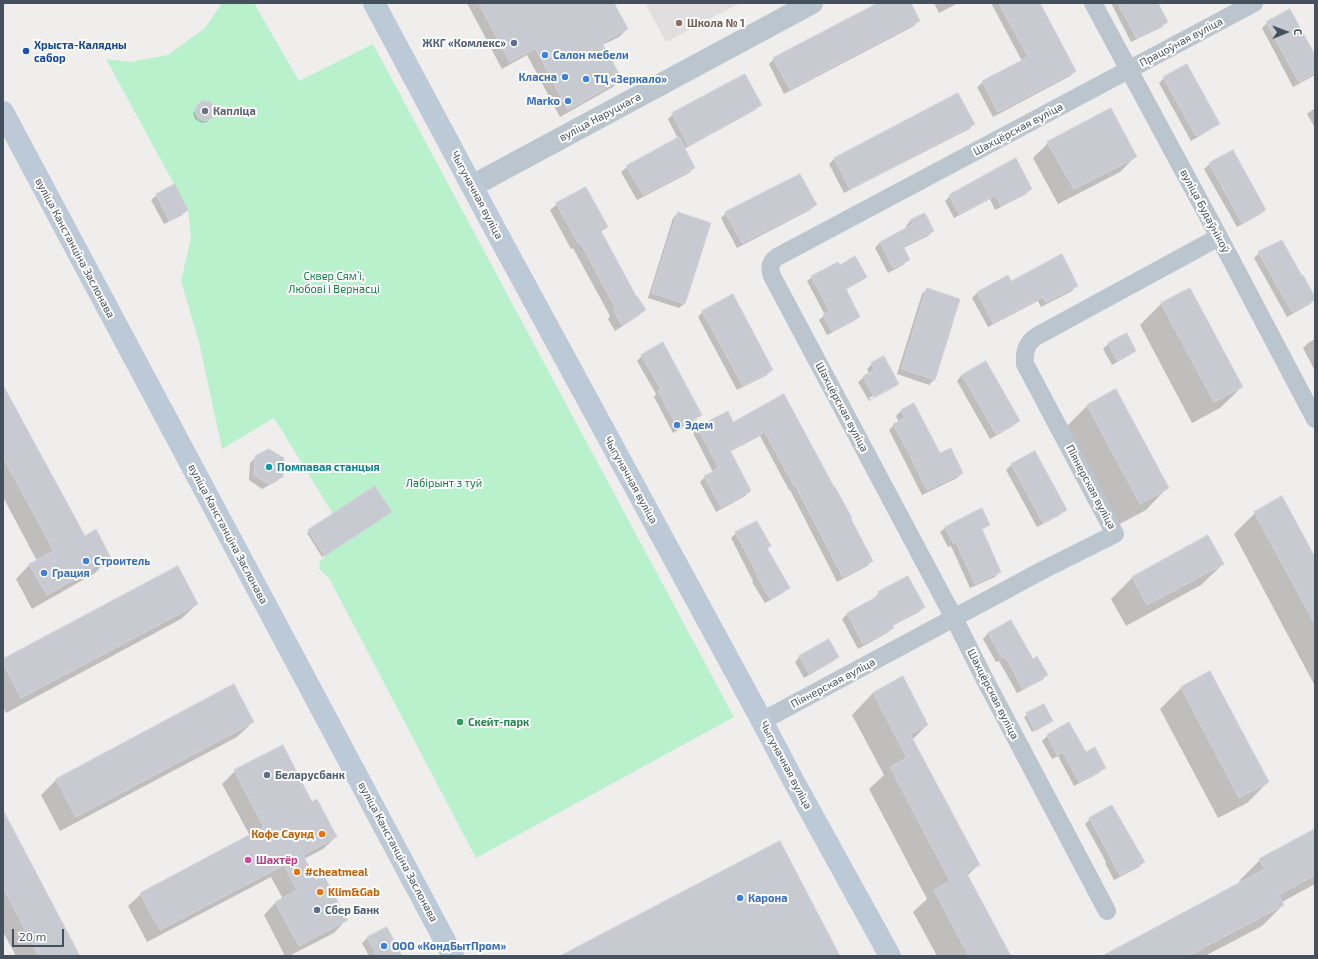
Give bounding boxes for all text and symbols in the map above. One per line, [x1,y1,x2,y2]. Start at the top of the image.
north arrow [1266,12,1306,52]
street label: Працоўная вуліца [1137,14,1225,70]
place label: Школа № 1 [687,16,745,30]
marker: Школа № 1 [674,18,684,28]
text: С [1292,28,1305,35]
place label: ЖКГ «Комлекс» [422,36,506,50]
place label: Хрыста-Калядны сабор [34,38,127,64]
marker: ЖКГ «Комлекс» [509,38,519,48]
marker: Хрыста-Калядны сабор [21,46,31,56]
place label: Салон мебели [553,48,629,62]
marker: Салон мебели [540,50,550,60]
place label: Класна [519,70,557,84]
marker: Класна [560,72,570,82]
place label: ТЦ «Зеркало» [594,72,667,86]
marker: ТЦ «Зеркало» [581,74,591,84]
street label: вуліца Наруцкага [557,90,643,144]
place label: Marko [527,94,560,108]
marker: Marko [563,96,573,106]
street label: Шахцёрская вуліца [971,100,1065,158]
place label: Капліца [213,104,256,118]
marker: Капліца [200,106,210,116]
street label: Чыгуначная вуліца [448,149,506,241]
street label: вуліца Будаўнікоў [1177,167,1233,255]
street label: вуліца Канстанціна Заслонава [32,176,118,320]
park label: Сквер Сямʼі, Любові і Вернасці [288,269,380,295]
street label: Шахцёрская вуліца [813,360,871,454]
place label: Эдем [685,418,713,432]
marker: Эдем [672,420,682,430]
street label: Чыгуначная вуліца [601,434,661,526]
street label: Піянерская вуліца [1063,443,1119,531]
place label: Помпавая станцыя [277,460,380,474]
street label: вуліца Канстанціна Заслонава [185,462,271,606]
marker: Помпавая станцыя [264,462,274,472]
park label: Лабірынт з туй [406,476,482,490]
place label: Строитель [94,554,150,568]
marker: Строитель [81,556,91,566]
place label: Грация [52,566,90,580]
marker: Грация [39,568,49,578]
street label: Шахцёрская вуліца [964,647,1022,741]
street label: Піянерская вуліца [789,655,877,711]
place label: Скейт-парк [468,715,529,729]
marker: Скейт-парк [455,717,465,727]
street label: Чыгуначная вуліца [757,719,815,811]
place label: Беларусбанк [275,768,345,782]
marker: Беларусбанк [262,770,272,780]
street label: вуліца Канстанціна Заслонава [355,780,441,924]
place label: Кофе Саунд [251,827,314,841]
marker: Кофе Саунд [317,829,327,839]
place label: Шахтёр [256,853,298,867]
marker: Шахтёр [243,855,253,865]
place label: #cheatmeal [305,865,368,879]
marker: #cheatmeal [292,867,302,877]
place label: Klim&Gab [328,885,380,899]
marker: Klim&Gab [315,887,325,897]
place label: Карона [748,891,787,905]
marker: Карона [735,893,745,903]
place label: Сбер Банк [325,903,379,917]
marker: Сбер Банк [312,905,322,915]
scale bar [14,921,66,947]
text: 20 m [19,929,46,943]
place label: ООО «КондБытПром» [392,939,506,953]
marker: ООО «КондБытПром» [379,941,389,951]

